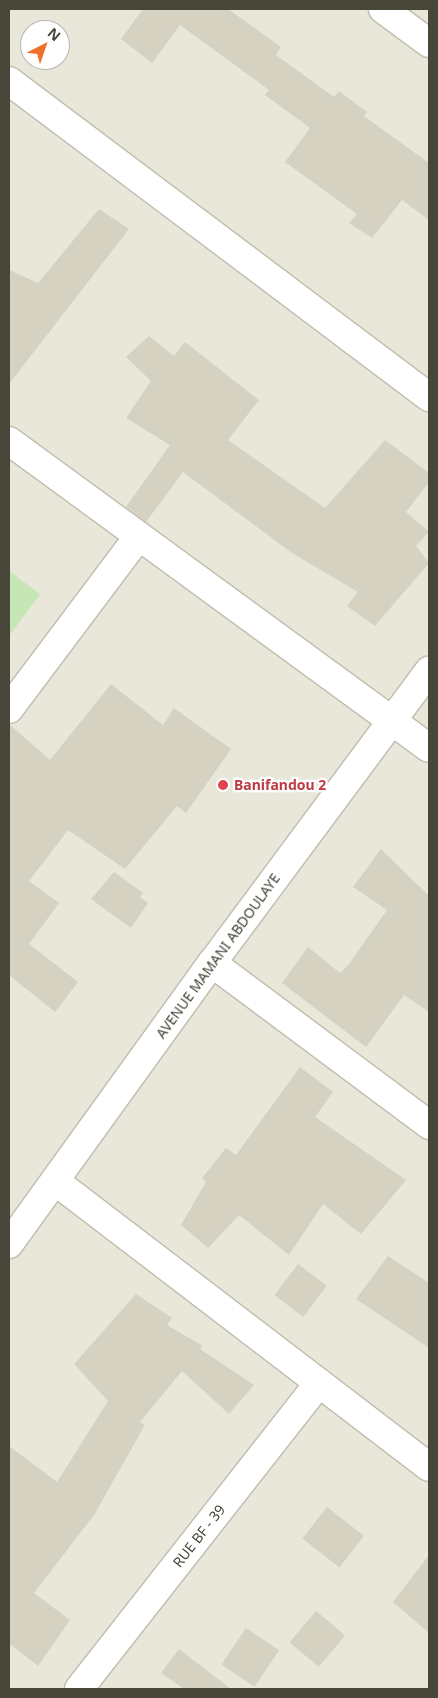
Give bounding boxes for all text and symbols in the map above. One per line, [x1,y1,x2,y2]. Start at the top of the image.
north arrow [20,20,70,70]
text: N [44,23,65,45]
place label: Banifandou 2 [234,777,326,793]
marker: Banifandou 2 [216,778,230,792]
street label: AVENUE MAMANI ABDOULAYE [152,870,284,1042]
street label: RUE BF - 39 [169,1501,229,1571]

